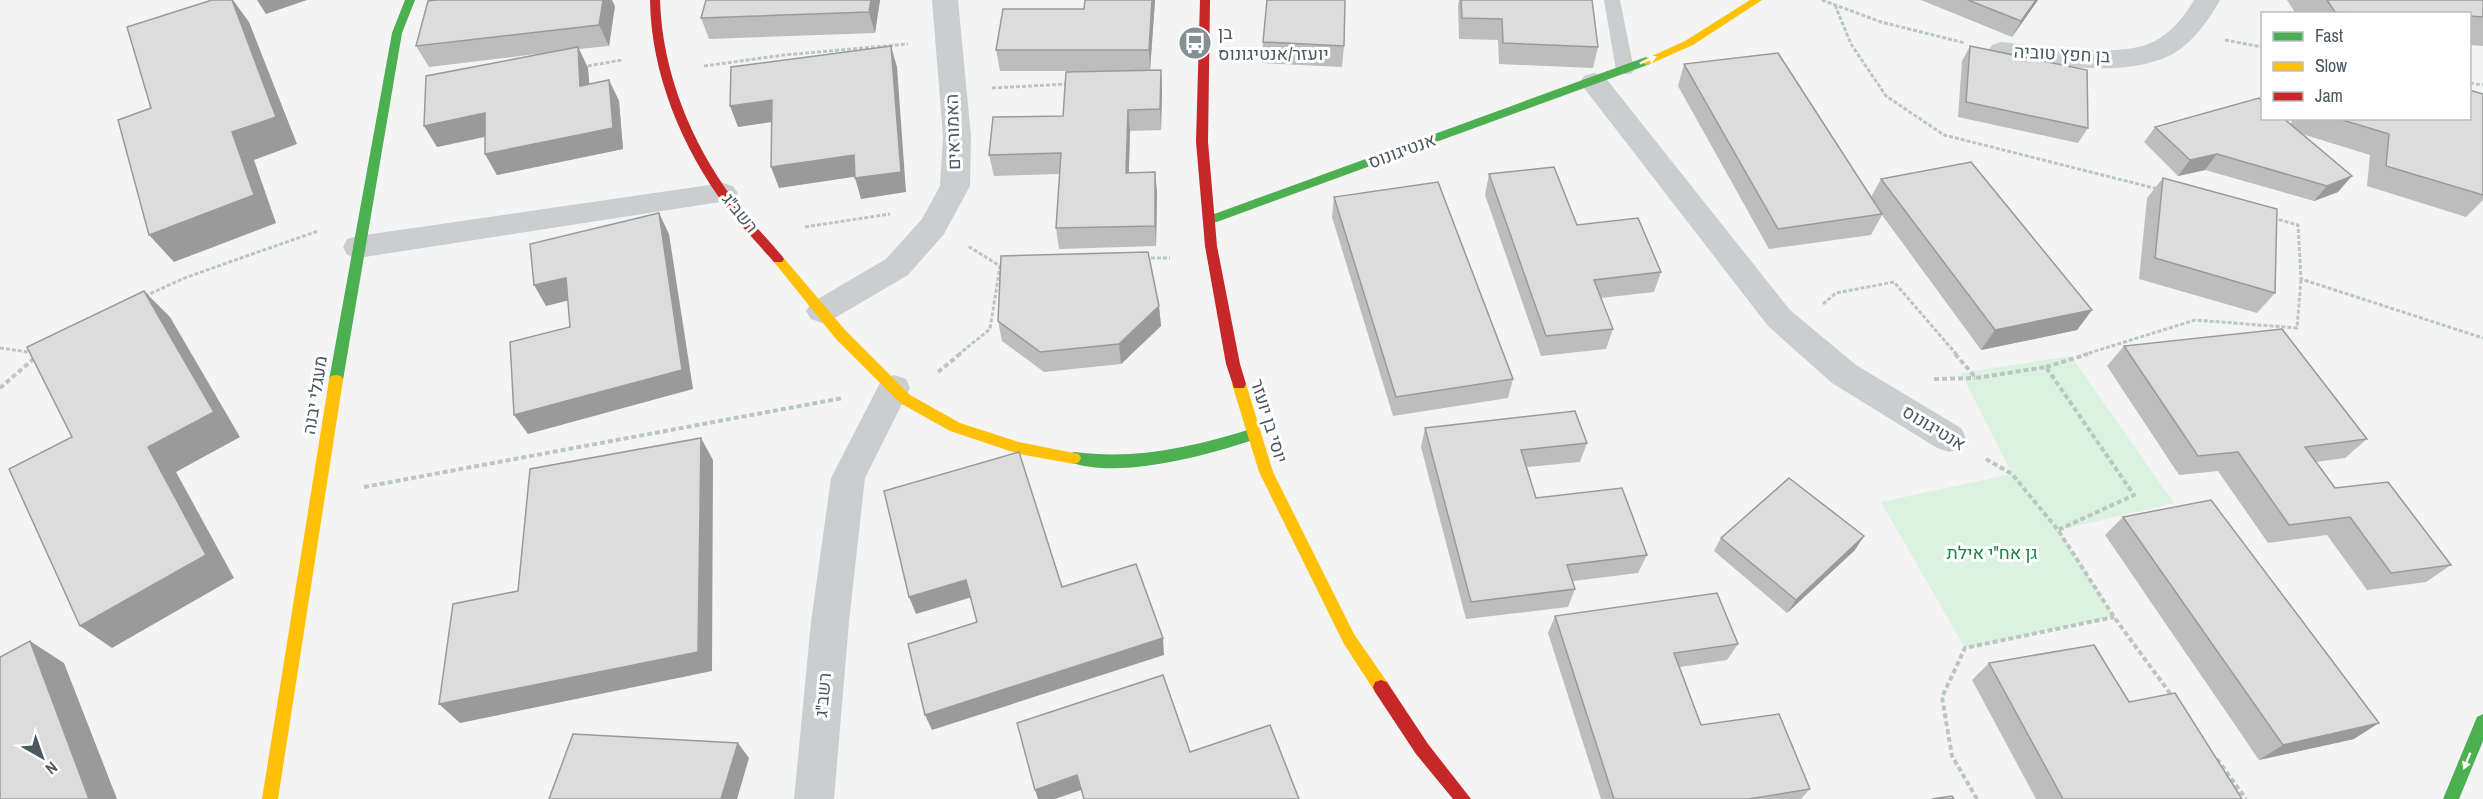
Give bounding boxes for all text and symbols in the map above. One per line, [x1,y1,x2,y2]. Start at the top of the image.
legend [2261,12,2471,120]
place label: בן יועזר/אנטיגונוס [1218,20,1329,66]
text: Fast [2315,23,2343,48]
bus stop icon: בן יועזר/אנטיגונוס [1177,25,1213,61]
street label: בן חפץ טוביה [2013,38,2111,69]
text: Slow [2315,53,2347,78]
one-way arrow [1639,55,1657,64]
text: Jam [2315,83,2343,108]
street label: האמוראים [939,94,966,170]
street label: אנטיגונוס [1365,127,1439,174]
street label: רשב"ג [717,187,764,238]
street label: מעגלי יבנה [296,354,333,436]
street label: יוסי בן יועזר [1245,376,1294,466]
street label: אנטיגונוס [1898,399,1971,456]
park label: גן אח"י אילת [1947,540,2038,565]
street label: רשב"ג [808,672,837,718]
north arrow [12,727,72,787]
one-way arrow [2462,752,2472,770]
text: N [41,757,62,780]

